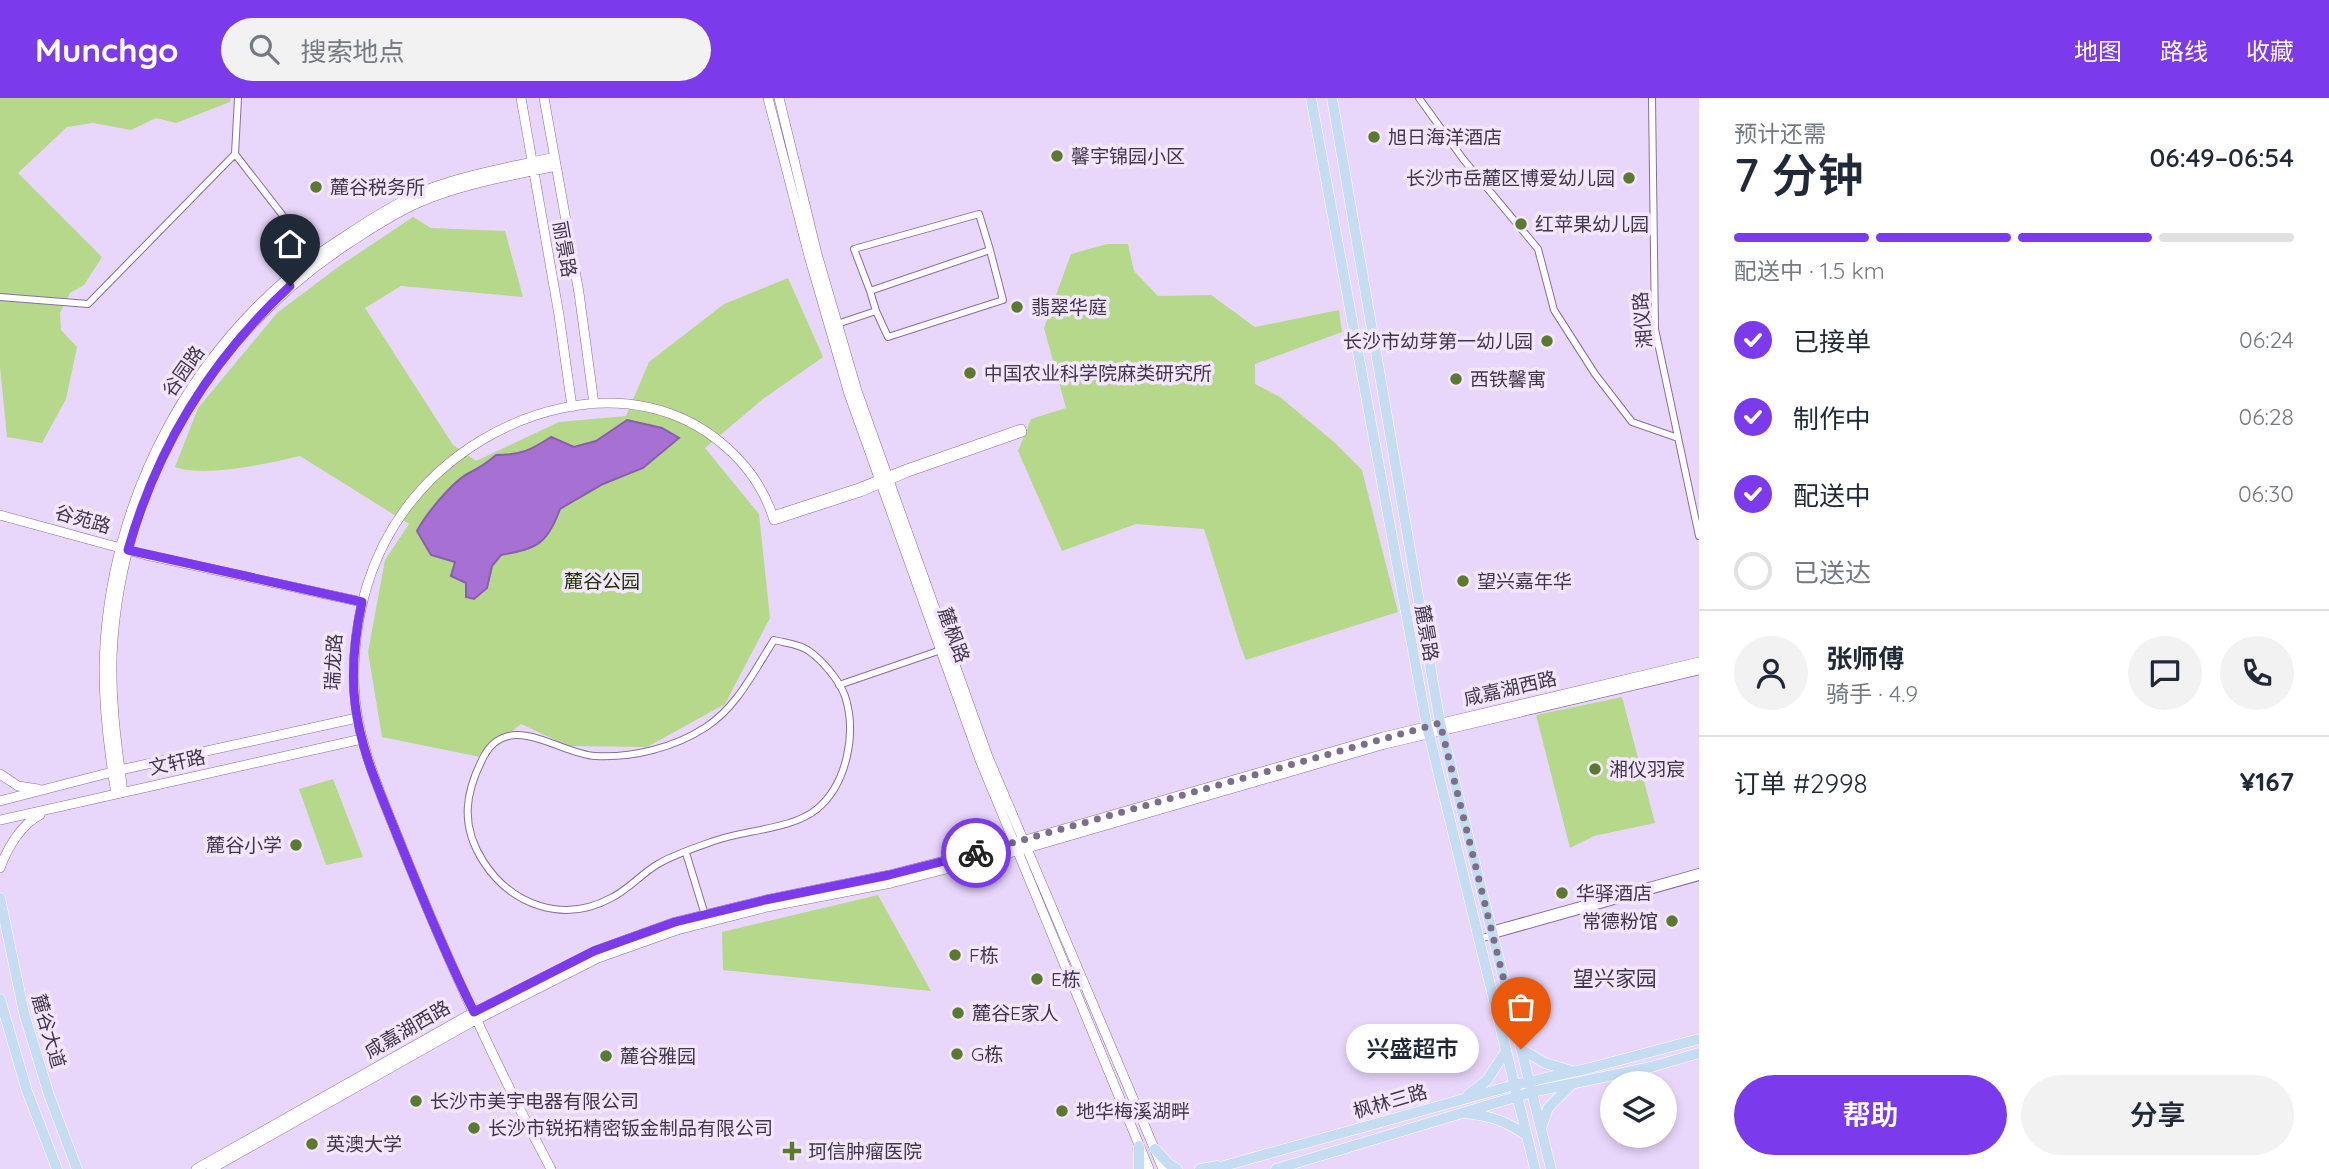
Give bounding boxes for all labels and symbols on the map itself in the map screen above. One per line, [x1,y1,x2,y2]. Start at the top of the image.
place label: 旭日海洋酒店 [1388,125,1502,149]
marker: 旭日海洋酒店 [1366,129,1382,145]
place label: 馨宇锦园小区 [1071,144,1185,168]
marker: 馨宇锦园小区 [1049,148,1065,164]
place label: 长沙市岳麓区博爱幼儿园 [1406,166,1615,190]
marker: 长沙市岳麓区博爱幼儿园 [1621,170,1637,186]
place label: 麓谷税务所 [330,175,425,199]
marker: 麓谷税务所 [308,179,324,195]
place label: 红苹果幼儿园 [1535,212,1649,236]
pin [260,214,320,286]
marker: 红苹果幼儿园 [1513,216,1529,232]
street label: 丽景路 [548,219,582,279]
street label: 湘仪路 [1628,291,1656,349]
place label: 翡翠华庭 [1031,295,1107,319]
marker: 翡翠华庭 [1009,299,1025,315]
place label: 长沙市幼芽第一幼儿园 [1343,329,1533,353]
marker: 长沙市幼芽第一幼儿园 [1539,333,1555,349]
street label: 谷园路 [157,341,209,401]
place label: 中国农业科学院麻类研究所 [984,361,1212,385]
marker: 中国农业科学院麻类研究所 [962,365,978,381]
place label: 西铁馨寓 [1470,367,1546,391]
marker: 西铁馨寓 [1448,371,1464,387]
street label: 谷苑路 [52,500,114,538]
park label: 麓谷公园 [564,569,640,593]
place label: 望兴嘉年华 [1477,569,1572,593]
marker: 望兴嘉年华 [1455,573,1471,589]
street label: 麓景路 [1410,603,1444,663]
street label: 麓枫路 [933,604,975,666]
street label: 瑞龙路 [320,633,346,691]
street label: 咸嘉湖西路 [1461,666,1559,710]
street label: 文轩路 [147,744,207,780]
place label: 湘仪羽宸 [1609,757,1685,781]
marker: 湘仪羽宸 [1587,761,1603,777]
courier [941,818,1011,888]
place label: 麓谷小学 [206,833,282,857]
marker: 麓谷小学 [288,837,304,853]
place label: 华驿酒店 [1576,881,1652,905]
marker: 华驿酒店 [1554,885,1570,901]
place label: 常德粉馆 [1582,909,1658,933]
marker: 常德粉馆 [1664,913,1680,929]
place label: F栋 [969,943,999,967]
marker: F栋 [947,947,963,963]
district label: 望兴家园 [1573,965,1657,991]
place label: E栋 [1051,967,1081,991]
marker: E栋 [1029,971,1045,987]
pin [1491,977,1551,1049]
street label: 麓谷大道 [27,991,71,1071]
street label: 咸嘉湖西路 [360,995,454,1063]
place label: 麓谷E家人 [972,1001,1059,1025]
marker: 麓谷E家人 [950,1005,966,1021]
callout: 兴盛超市 [1346,1024,1479,1074]
place label: G栋 [971,1042,1003,1066]
place label: 麓谷雅园 [620,1044,696,1068]
marker: G栋 [949,1046,965,1062]
marker: 麓谷雅园 [598,1048,614,1064]
street label: 枫林三路 [1350,1079,1430,1123]
place label: 长沙市美宇电器有限公司 [430,1089,639,1113]
marker: 长沙市美宇电器有限公司 [408,1093,424,1109]
place label: 地华梅溪湖畔 [1076,1099,1190,1123]
marker: 地华梅溪湖畔 [1054,1103,1070,1119]
place label: 长沙市锐拓精密钣金制品有限公司 [488,1116,773,1140]
marker: 长沙市锐拓精密钣金制品有限公司 [466,1120,482,1136]
place label: 英澳大学 [326,1132,402,1156]
marker: 英澳大学 [304,1136,320,1152]
place label: 珂信肿瘤医院 [808,1139,922,1163]
marker: 珂信肿瘤医院 [782,1141,802,1161]

